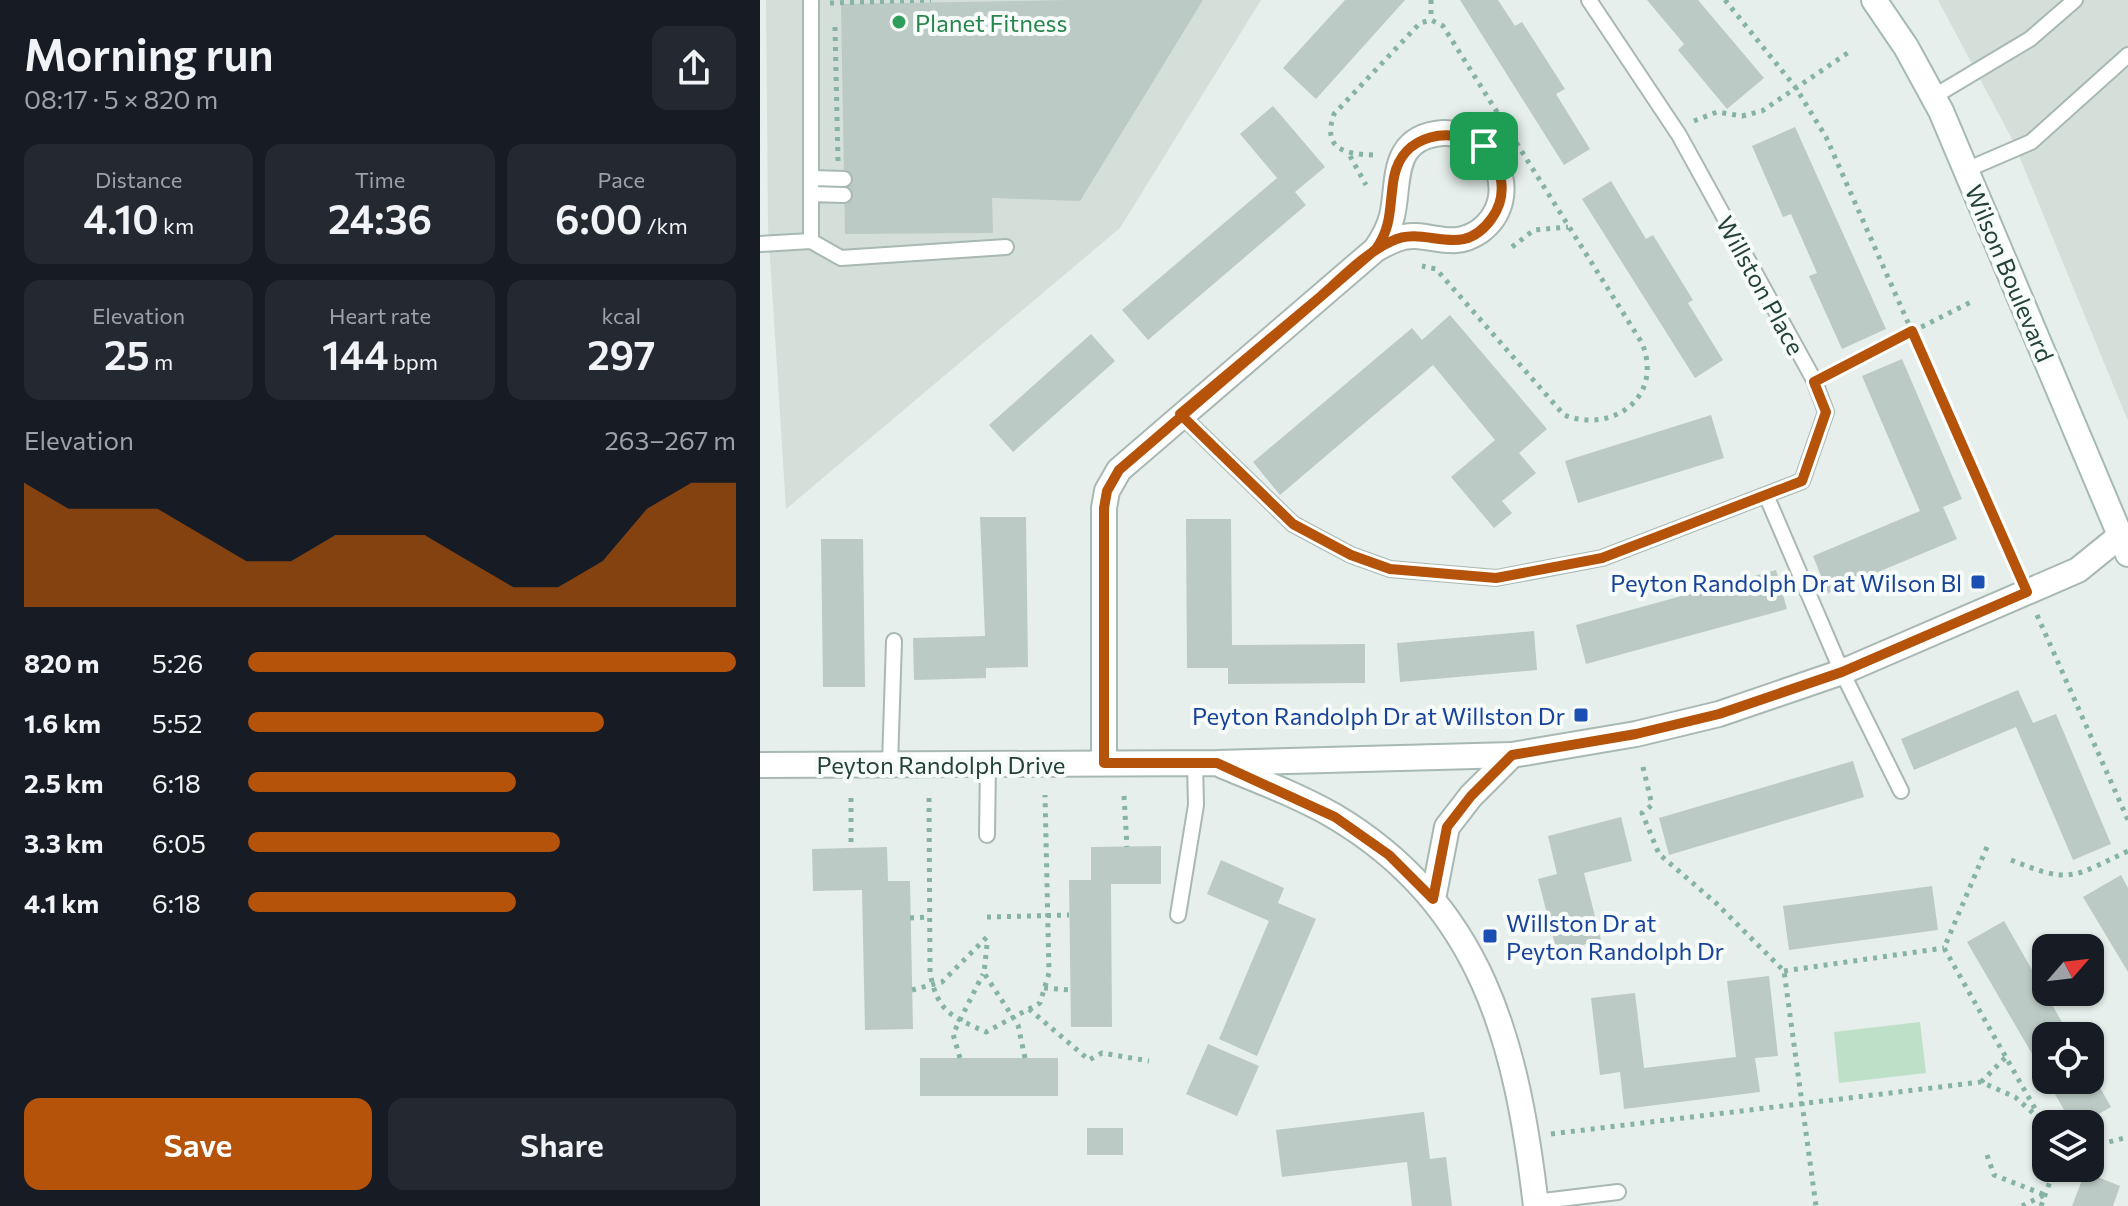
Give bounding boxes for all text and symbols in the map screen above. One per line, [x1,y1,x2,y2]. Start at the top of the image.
place label: Planet Fitness [915,8,1067,37]
marker: Planet Fitness [890,13,908,31]
text: Morning run [24,26,274,80]
button: share [652,26,736,110]
text: 08:17 · 5 × 820 m [24,83,218,114]
pin [1450,112,1518,180]
icon: arrive [1462,124,1506,168]
text: Distance [95,166,182,193]
text: Time [355,166,405,193]
text: Pace [597,166,645,193]
street label: Wilson Boulevard [1960,180,2060,366]
text: 4.10 [83,193,159,242]
text: 24:36 [328,193,432,242]
text: 6:00 [555,193,643,242]
street label: Willston Place [1711,210,1811,360]
text: km [159,212,194,239]
text: /km [643,212,688,239]
text: Elevation [92,302,185,329]
text: Heart rate [329,302,431,329]
text: kcal [602,302,641,329]
text: 25 [104,329,150,378]
text: 144 [322,329,389,378]
text: 297 [587,329,655,378]
text: m [150,348,173,375]
text: bpm [389,348,438,375]
text: Elevation [24,424,134,455]
text: 263–267 m [604,424,736,455]
place label: Peyton Randolph Dr at Wilson Bl [1610,568,1962,597]
marker: Peyton Randolph Dr at Wilson Bl [1969,573,1987,591]
text: 820 m [24,647,99,678]
text: 5:26 [152,647,203,678]
place label: Peyton Randolph Dr at Willston Dr [1192,701,1565,730]
marker: Peyton Randolph Dr at Willston Dr [1572,706,1590,724]
text: 1.6 km [24,707,101,738]
text: 5:52 [152,707,202,738]
street label: Peyton Randolph Drive [817,750,1065,779]
text: 2.5 km [24,767,103,798]
text: 6:18 [152,767,201,798]
text: 3.3 km [24,827,103,858]
text: 6:05 [152,827,206,858]
text: 4.1 km [24,887,99,918]
text: 6:18 [152,887,201,918]
place label: Willston Dr at Peyton Randolph Dr [1506,908,1725,965]
marker: Willston Dr at Peyton Randolph Dr [1481,927,1499,945]
north arrow [2032,934,2104,1006]
map controls [2032,934,2104,1182]
button: locate [2032,1022,2104,1094]
button: Save [24,1098,372,1190]
button: Share [388,1098,736,1190]
button: layers [2032,1110,2104,1182]

